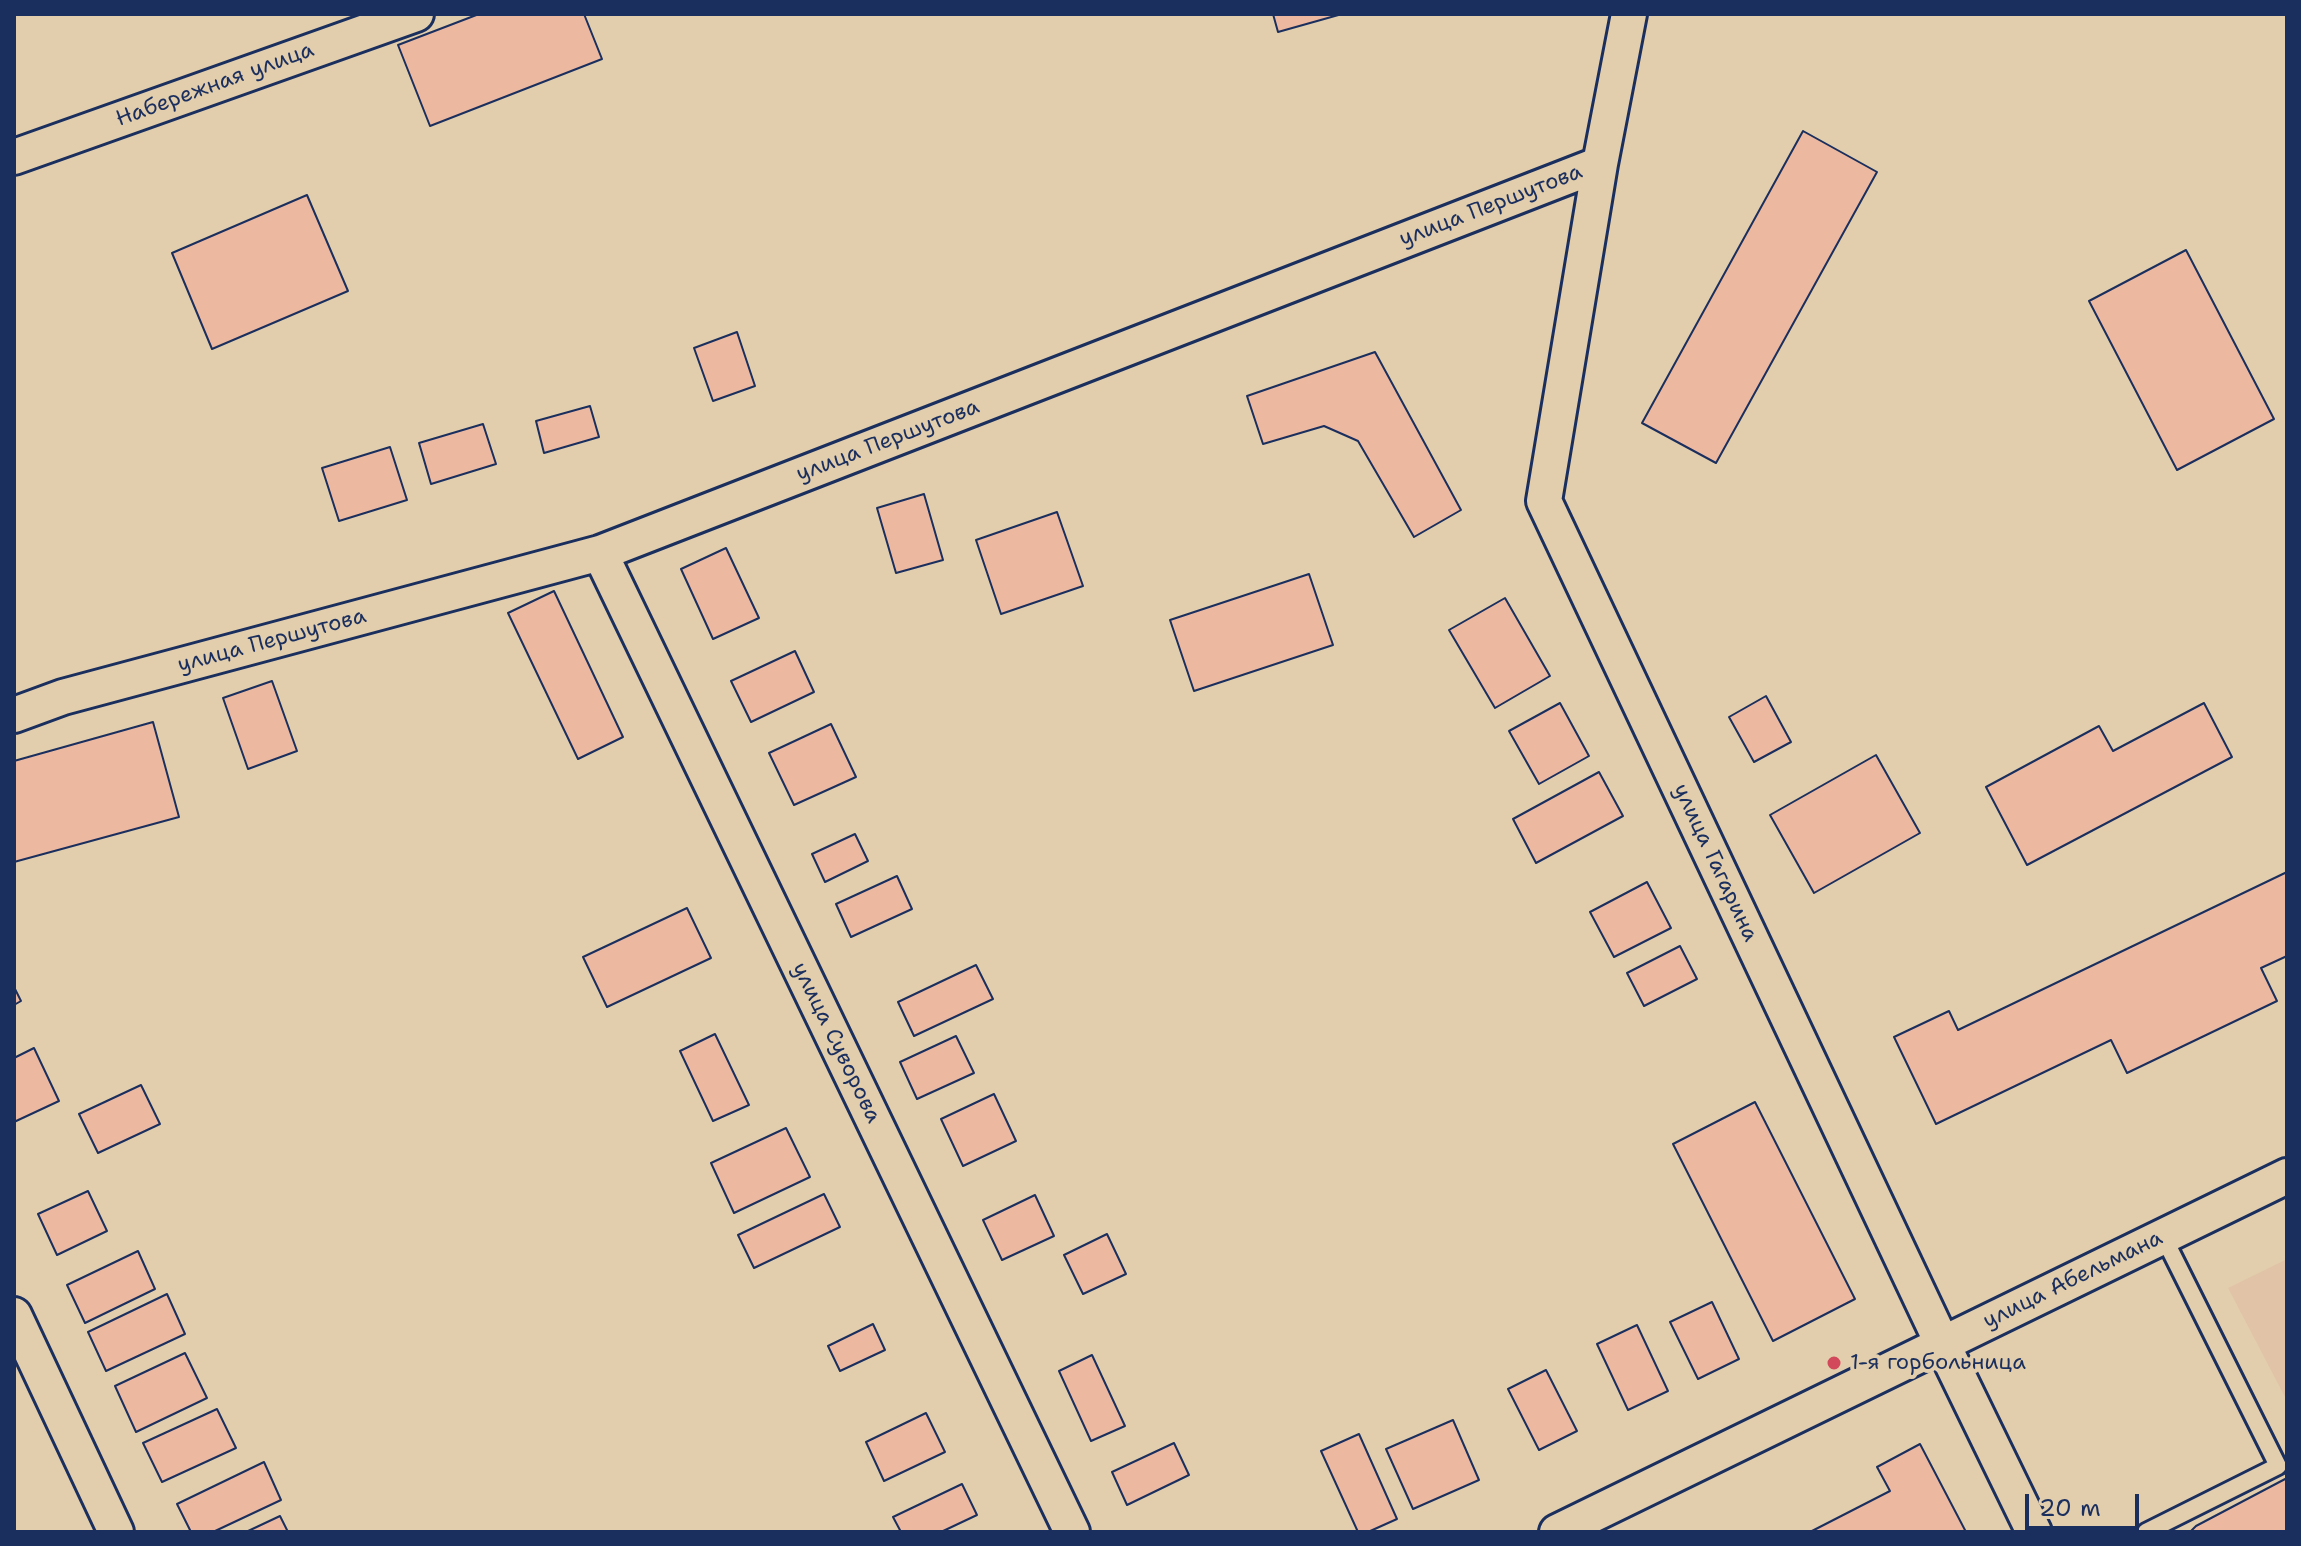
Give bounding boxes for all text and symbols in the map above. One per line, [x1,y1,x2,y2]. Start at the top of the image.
street label: Набережная улица [112,37,318,133]
street label: улица Першутова [1396,159,1586,253]
street label: улица Першутова [793,394,983,488]
street label: улица Першутова [175,603,369,679]
street label: улица Гагарина [1667,780,1763,946]
street label: улица Суворова [786,958,886,1128]
street label: улица Абельмана [1979,1225,2167,1335]
place label: 1-я горбольница [1850,1350,2026,1376]
marker: 1-я горбольница [1825,1354,1843,1372]
scale bar [2029,1478,2143,1528]
text: 20 m [2039,1492,2101,1524]

